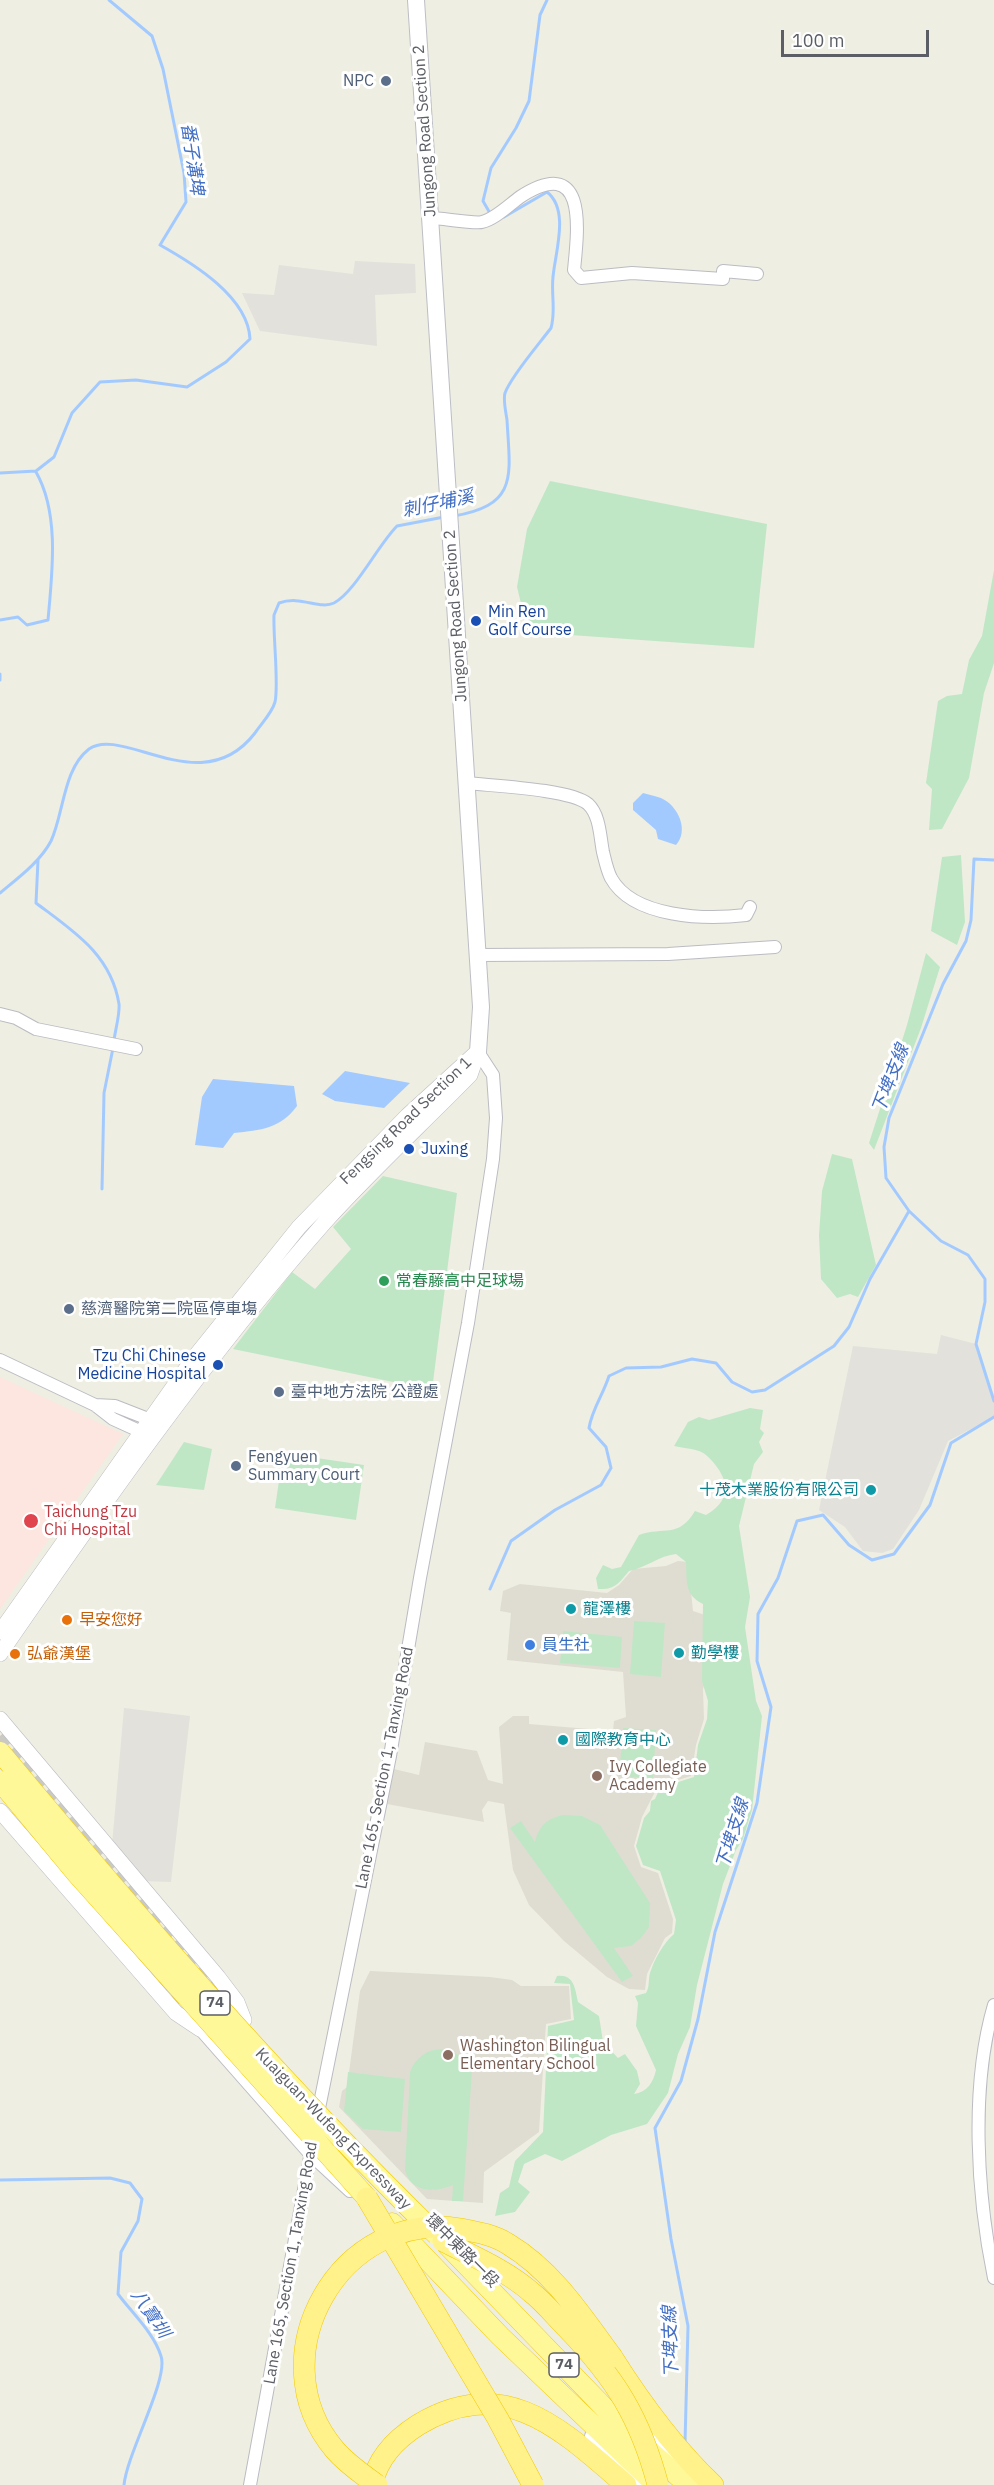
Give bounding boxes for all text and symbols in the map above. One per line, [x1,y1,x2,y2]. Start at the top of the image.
scale bar [784,18,932,56]
text: 100 m [792,29,844,52]
street label: Jungong Road Section 2 [409,44,441,218]
place label: NPC [343,71,374,91]
marker: NPC [379,74,393,88]
water label: 番子溝埤 [176,122,208,196]
water label: 刺仔埔溪 [401,486,475,522]
street label: Jungong Road Section 2 [440,529,472,703]
place label: Min Ren Golf Course [488,602,572,640]
marker: Min Ren Golf Course [469,614,483,628]
water label: 下埤支線 [868,1042,914,1116]
street label: Fengsing Road Section 1 [336,1053,476,1189]
place label: Juxing [421,1139,468,1159]
marker: Juxing [402,1142,416,1156]
place label: 常春藤高中足球場 [396,1271,524,1291]
marker: 常春藤高中足球場 [377,1274,391,1288]
place label: 慈濟醫院第二院區停車塲 [81,1299,257,1319]
marker: 慈濟醫院第二院區停車塲 [62,1302,76,1316]
place label: Tzu Chi Chinese Medicine Hospital [77,1346,206,1384]
marker: Tzu Chi Chinese Medicine Hospital [211,1358,225,1372]
place label: 臺中地方法院 公證處 [291,1382,439,1402]
marker: 臺中地方法院 公證處 [272,1385,286,1399]
place label: Fengyuen Summary Court [248,1447,360,1485]
marker: Fengyuen Summary Court [229,1459,243,1473]
place label: 十茂木業股份有限公司 [699,1480,859,1500]
marker: 十茂木業股份有限公司 [864,1483,878,1497]
place label: Taichung Tzu Chi Hospital [44,1502,137,1540]
marker: Taichung Tzu Chi Hospital [22,1512,40,1530]
place label: 龍澤樓 [583,1599,631,1619]
marker: 龍澤樓 [564,1602,578,1616]
place label: 早安您好 [79,1610,143,1630]
marker: 早安您好 [60,1613,74,1627]
place label: 員生社 [542,1635,590,1655]
marker: 員生社 [523,1638,537,1652]
place label: 勤學樓 [691,1643,739,1663]
place label: 弘爺漢堡 [27,1644,91,1664]
street label: Lane 165, Section 1, Tanxing Road [352,1645,418,1891]
marker: 勤學樓 [672,1646,686,1660]
marker: 弘爺漢堡 [8,1647,22,1661]
place label: 國際教育中心 [575,1730,671,1750]
marker: 國際教育中心 [556,1733,570,1747]
place label: Ivy Collegiate Academy [609,1757,707,1795]
marker: Ivy Collegiate Academy [590,1769,604,1783]
water label: 下埤支線 [712,1796,754,1872]
road number: 74 [200,1991,230,2015]
place label: Washington Bilingual Elementary School [460,2036,611,2074]
street label: Kuaiguan-Wufeng Expressway [251,2044,415,2214]
marker: Washington Bilingual Elementary School [441,2048,455,2062]
street label: Lane 165, Section 1, Tanxing Road [260,2140,322,2386]
street label: 環中東路一段 [421,2210,503,2292]
water label: 八寶圳 [126,2286,174,2342]
water label: 下埤支線 [659,2306,683,2378]
road number: 74 [549,2353,579,2377]

